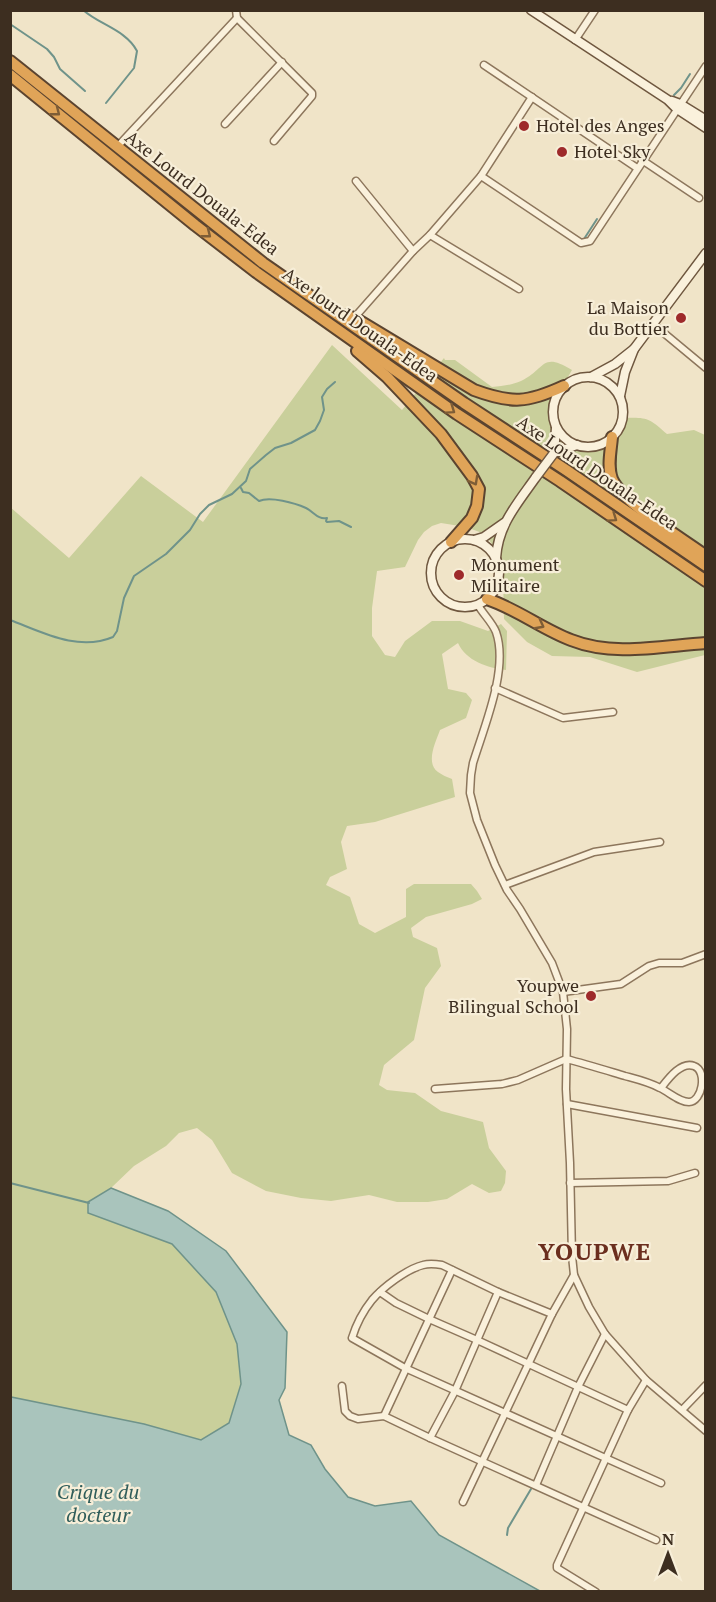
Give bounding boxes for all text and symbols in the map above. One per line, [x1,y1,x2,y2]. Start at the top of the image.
one-way arrow [49,104,60,115]
place label: Hotel des Anges [536,113,665,137]
marker: Hotel des Anges [517,119,531,133]
street label: Axe Lourd Douala-Edea [121,125,285,260]
place label: Hotel Sky [574,139,651,163]
marker: Hotel Sky [555,145,569,159]
one-way arrow [201,227,212,238]
street label: Axe lourd Douala-Edea [278,261,443,387]
place label: La Maison du Bottier [587,295,669,340]
marker: La Maison du Bottier [674,311,688,325]
one-way arrow [444,403,455,414]
street label: Axe Lourd Douala-Edea [512,409,683,535]
one-way arrow [467,475,478,485]
one-way arrow [607,510,618,521]
place label: Monument Militaire [471,552,560,597]
marker: Monument Militaire [452,568,466,582]
one-way arrow [534,618,544,629]
place label: Youpwe Bilingual School [448,973,579,1018]
marker: Youpwe Bilingual School [584,989,598,1003]
district label: YOUPWE [538,1235,652,1267]
water label: Crique du docteur [57,1478,139,1528]
north arrow [638,1524,698,1584]
text: N [662,1528,674,1550]

